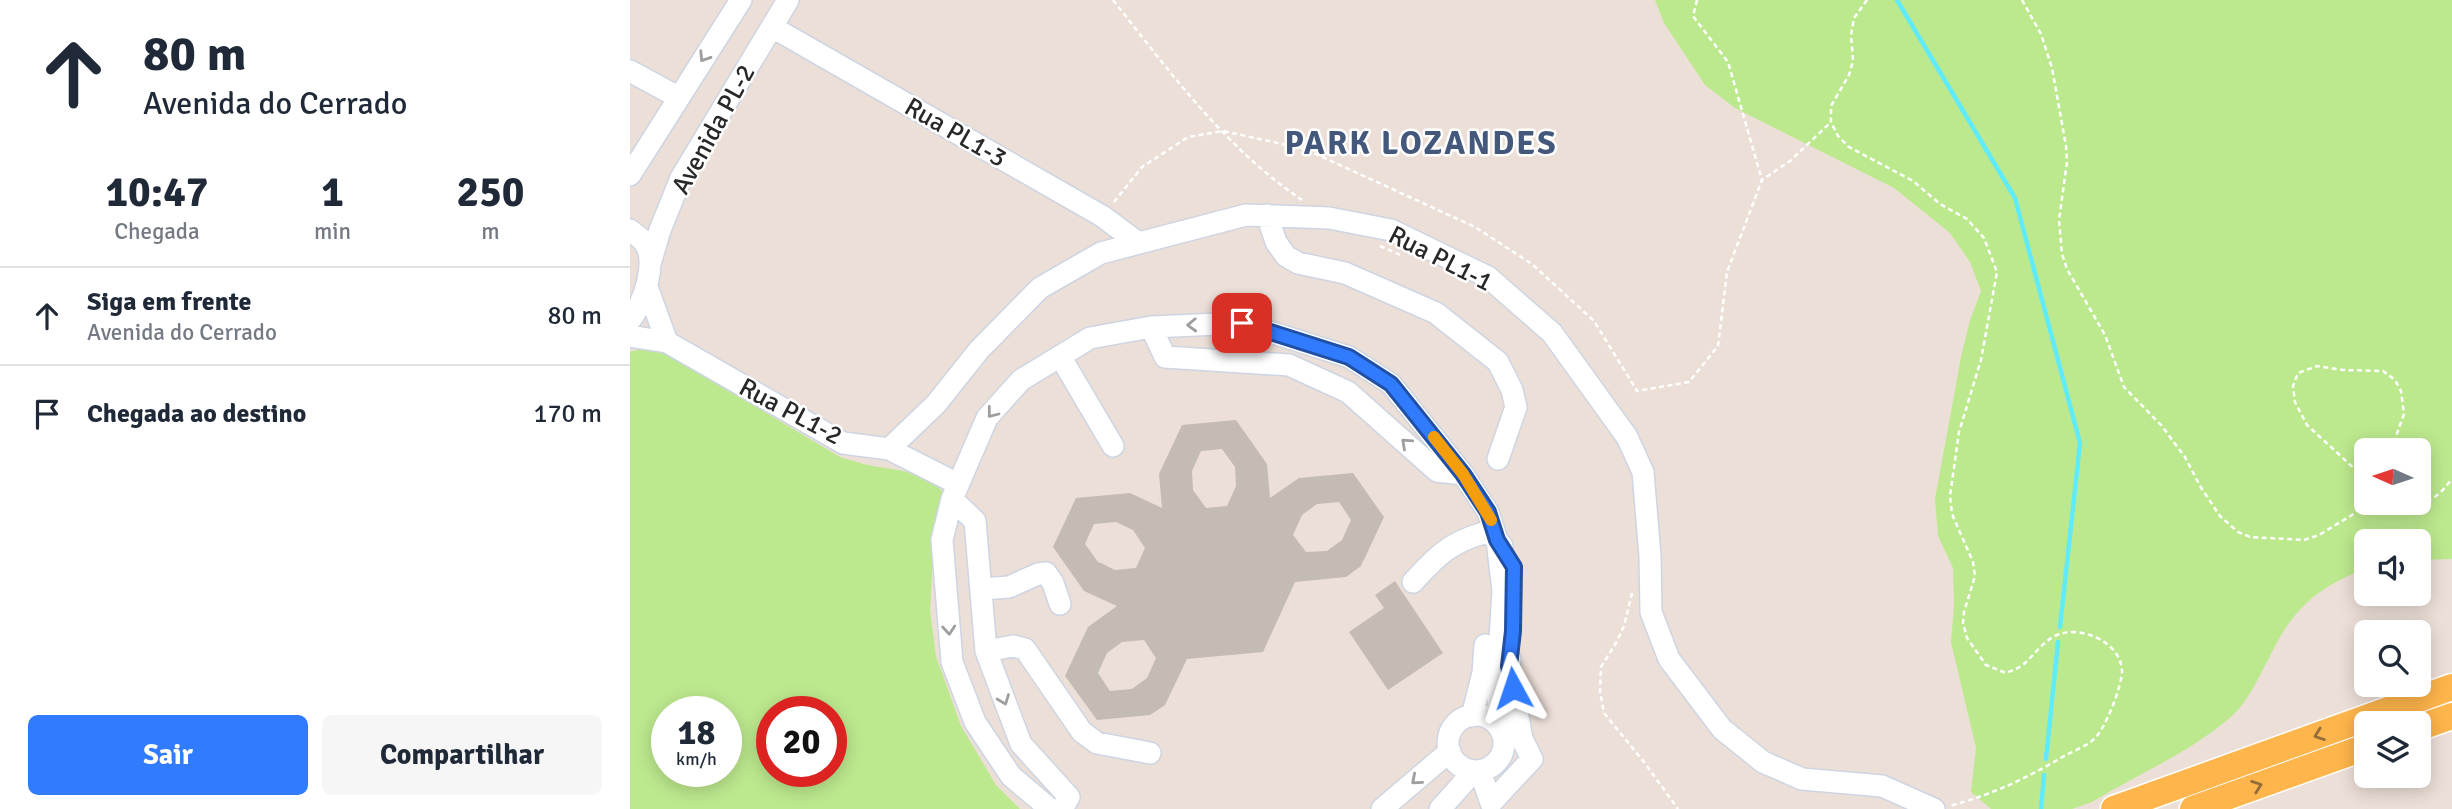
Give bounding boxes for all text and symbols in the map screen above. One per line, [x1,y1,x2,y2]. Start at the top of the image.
text: 80 m [143,24,246,84]
icon: ahead [28,28,119,119]
one-way arrow [699,50,712,63]
street label: Avenida PL-2 [665,59,763,200]
text: Avenida do Cerrado [143,84,407,123]
street label: Rua PL1-3 [899,91,1012,175]
district label: PARK LOZANDES [1284,123,1558,164]
text: 10:47 [105,167,209,218]
text: 1 [321,167,344,218]
text: 250 [456,167,525,218]
text: Chegada [114,217,200,246]
text: min [314,217,351,246]
text: m [481,217,500,246]
street label: Rua PL1-1 [1383,219,1498,299]
text: Siga em frente [87,286,251,318]
pin [1212,293,1272,353]
icon: ahead [28,297,66,335]
text: 80 m [547,300,602,332]
icon: arrive [1223,304,1261,342]
text: Avenida do Cerrado [87,318,277,347]
one-way arrow [1186,318,1197,333]
street label: Rua PL1-2 [733,371,848,452]
icon: arrive [28,395,66,433]
text: Chegada ao destino [87,398,306,430]
text: 170 m [533,398,602,430]
one-way arrow [988,406,1001,418]
north arrow [2354,438,2431,514]
map controls [2354,438,2431,788]
one-way arrow [1401,439,1414,451]
button: sound [2354,529,2431,606]
button: search [2354,620,2431,697]
one-way arrow [941,624,956,635]
position arrow [1476,651,1550,725]
one-way arrow [996,694,1010,706]
speed limit sign: 20 [756,696,847,787]
text: 18 [678,711,715,754]
button: layers [2354,711,2431,788]
button: Sair [28,715,308,795]
button: Compartilhar [322,715,602,795]
one-way arrow [2313,727,2325,741]
text: km/h [676,748,717,770]
one-way arrow [1411,772,1424,784]
one-way arrow [2251,780,2263,794]

